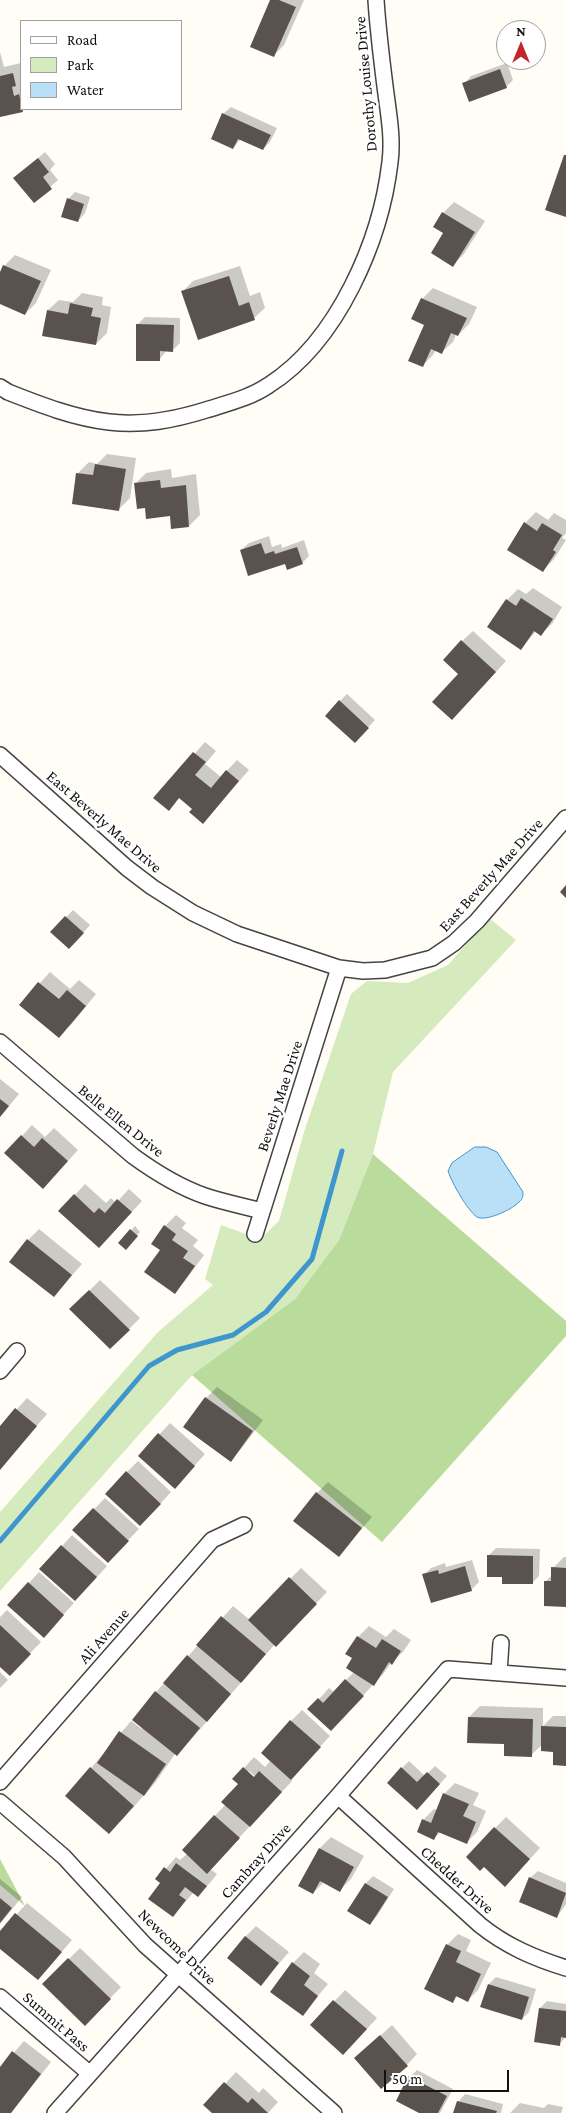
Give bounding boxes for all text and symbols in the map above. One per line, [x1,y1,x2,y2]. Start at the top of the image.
street label: Dorothy Louise Drive [351,16,381,152]
legend [20,20,182,110]
north arrow [496,20,546,70]
text: N [516,23,526,39]
text: Road [67,32,97,48]
text: Park [67,57,94,73]
text: Water [67,82,104,98]
street label: East Beverly Mae Drive [42,767,166,877]
street label: East Beverly Mae Drive [435,814,547,936]
street label: Beverly Mae Drive [253,1038,307,1154]
street label: Belle Ellen Drive [74,1081,168,1161]
street label: Ali Avenue [75,1604,133,1668]
street label: Cambray Drive [217,1819,295,1903]
street label: Chedder Drive [416,1842,498,1918]
street label: Newcome Drive [134,1905,220,1989]
street label: Summit Pass [19,1988,93,2056]
scale bar [386,2060,511,2092]
text: 50 m [392,2071,422,2087]

